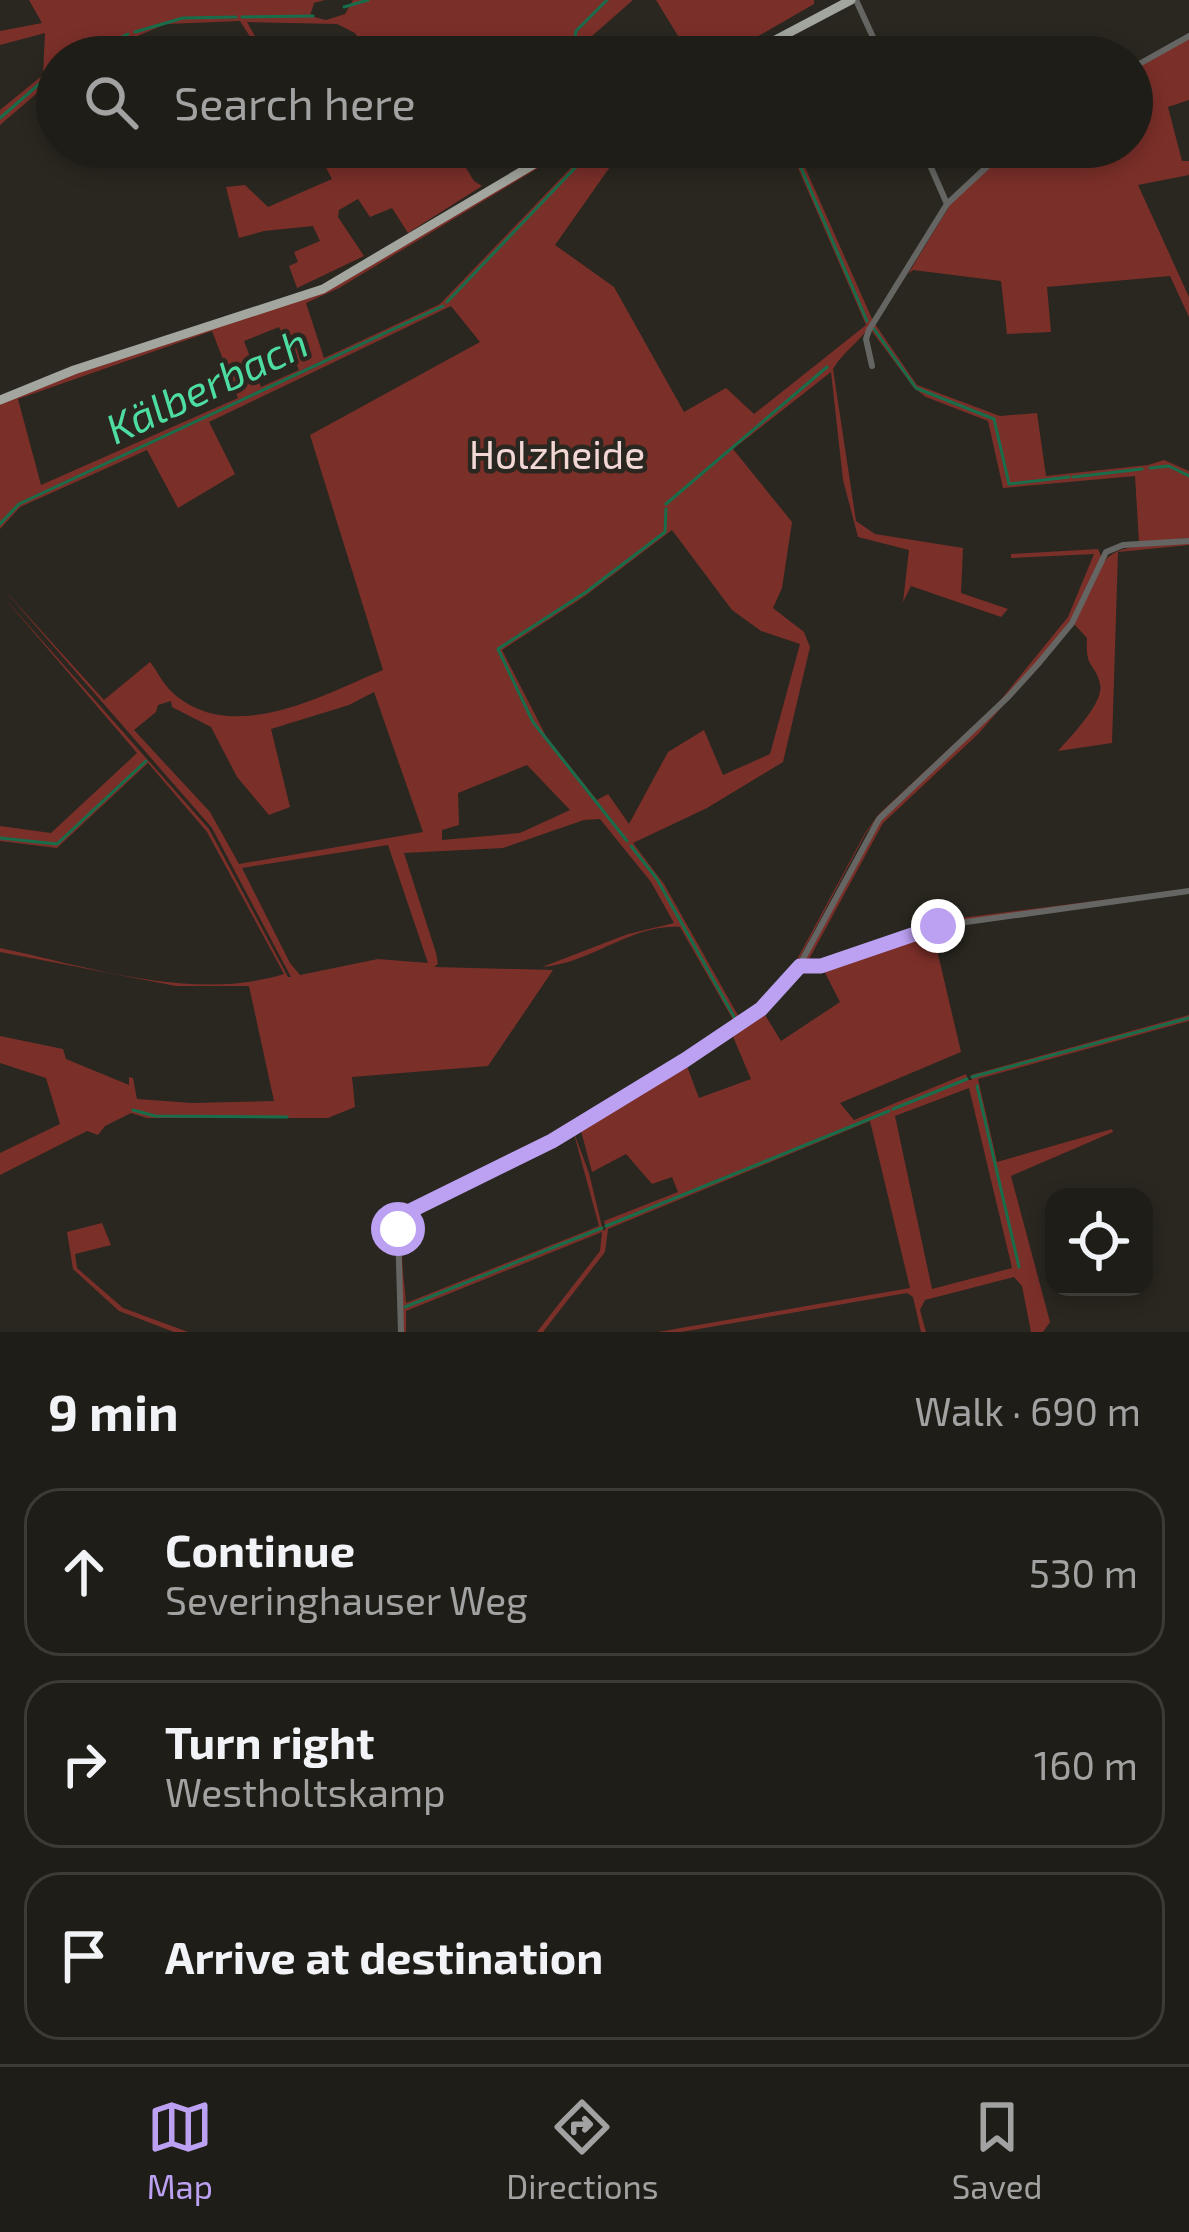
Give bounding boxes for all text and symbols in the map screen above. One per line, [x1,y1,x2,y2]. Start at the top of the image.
search box [36,36,1153,168]
icon: search [78,69,144,135]
text: Search here [174,75,416,129]
water label: Kälberbach [97,316,315,452]
park label: Holzheide [469,430,645,477]
route end [911,899,965,953]
map controls [1045,1188,1153,1296]
button: locate [1045,1188,1153,1296]
route start [371,1202,425,1256]
text: 9 min [48,1380,179,1441]
text: Walk · 690 m [914,1387,1141,1434]
text: Continue [165,1522,355,1576]
icon: ahead [51,1539,117,1605]
text: 530 m [1029,1549,1138,1596]
text: Severinghauser Weg [165,1576,528,1623]
text: Turn right [165,1714,374,1768]
icon: right [51,1731,117,1797]
text: 160 m [1034,1741,1138,1788]
text: Westholtskamp [165,1768,446,1815]
icon: arrive [51,1923,117,1989]
text: Arrive at destination [165,1929,603,1983]
tab: Map [147,2094,213,2206]
tab: Directions [506,2094,658,2206]
tab: Saved [952,2094,1042,2206]

